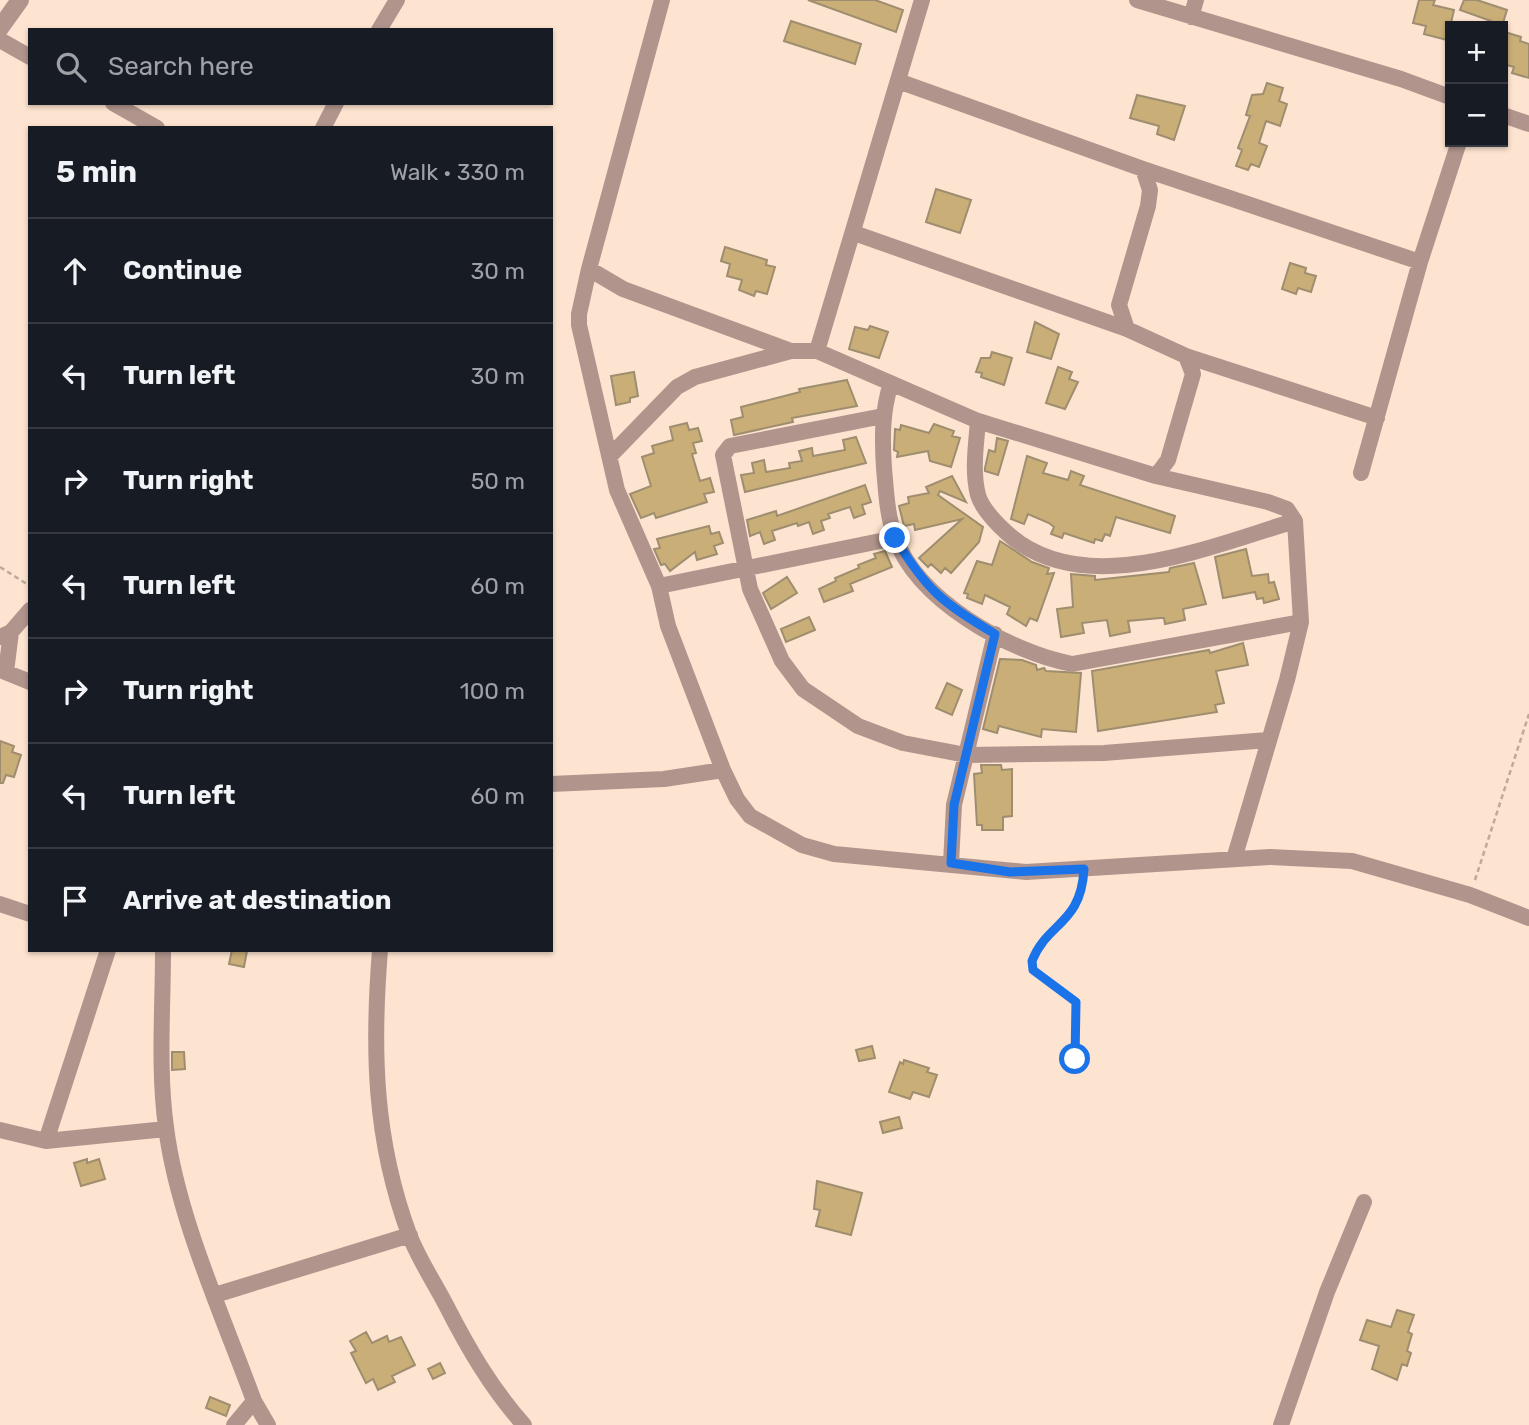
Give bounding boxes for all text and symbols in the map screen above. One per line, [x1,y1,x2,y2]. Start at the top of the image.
map controls [1445,21,1508,147]
button: + [1445,21,1508,84]
search box [28,28,553,105]
icon: search [52,48,90,86]
text: Search here [108,51,254,82]
button: − [1445,84,1508,147]
text: 5 min [56,154,137,190]
text: Walk · 330 m [390,158,525,186]
icon: ahead [56,252,94,290]
text: Continue [123,255,242,286]
text: 30 m [470,257,525,285]
icon: left [56,357,94,395]
text: Turn left [123,360,235,391]
text: 30 m [470,362,525,390]
icon: right [56,462,94,500]
text: Turn right [123,465,253,496]
text: 50 m [471,467,525,495]
route end [879,522,910,553]
icon: left [56,567,94,605]
text: Turn left [123,570,235,601]
text: 60 m [470,572,525,600]
icon: right [56,672,94,710]
text: Turn right [123,675,253,706]
text: 100 m [460,677,525,705]
icon: left [56,777,94,815]
text: Turn left [123,780,235,811]
text: 60 m [470,782,525,810]
icon: arrive [56,882,94,920]
text: Arrive at destination [123,885,391,916]
route start [1059,1043,1090,1074]

